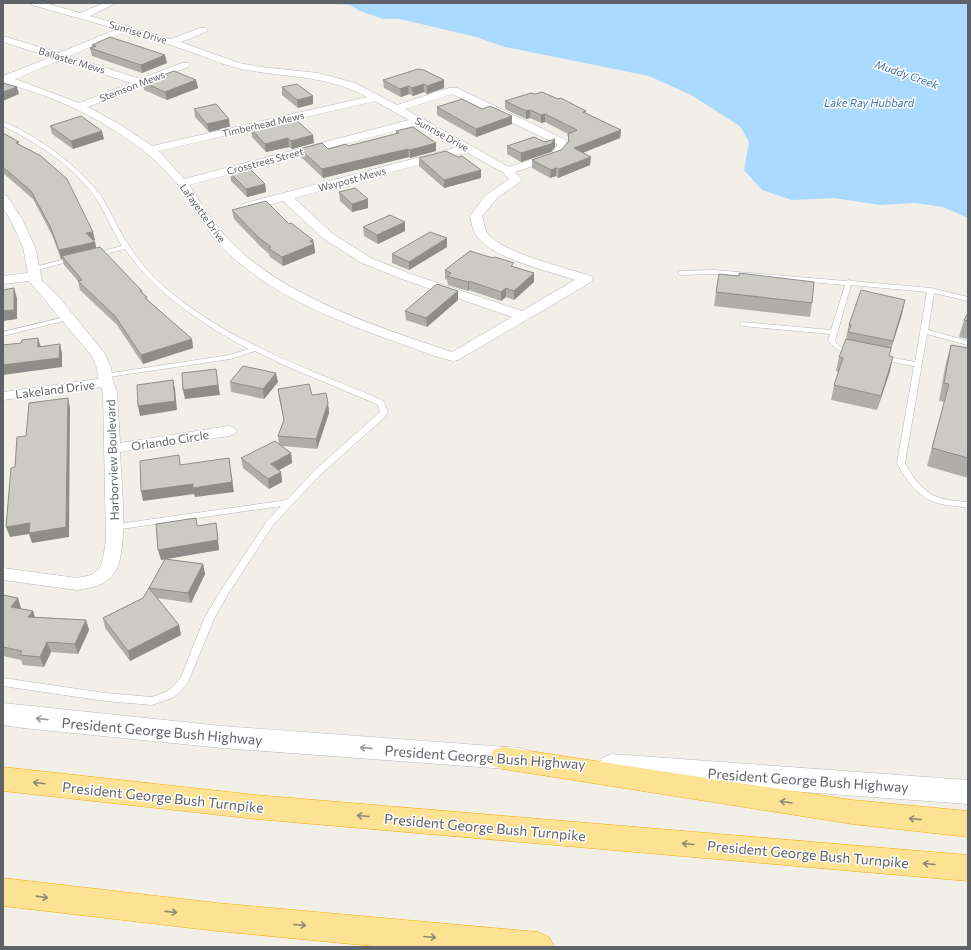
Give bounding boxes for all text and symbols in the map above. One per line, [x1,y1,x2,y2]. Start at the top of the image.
street label: Sunrise Drive [108,18,168,46]
street label: Ballaster Mews [37,44,107,76]
water label: Muddy Creek [873,57,942,91]
street label: Stemson Mews [98,68,167,104]
water label: Lake Ray Hubbard [824,96,915,109]
street label: Timberhead Mews [221,109,306,139]
street label: Sunrise Drive [413,114,471,154]
street label: Crosstrees Street [225,145,305,177]
street label: Waypost Mews [317,164,388,194]
street label: Lafayette Drive [178,181,228,245]
street label: Lakeland Drive [14,377,96,401]
street label: Harborview Boulevard [103,399,121,521]
street label: Orlando Circle [130,427,210,453]
street label: President George Bush Highway [61,714,263,748]
one-way arrow [36,716,49,723]
street label: President George Bush Highway [384,741,586,773]
one-way arrow [360,744,373,752]
street label: President George Bush Highway [707,764,909,796]
street label: President George Bush Turnpike [62,778,264,816]
one-way arrow [33,780,46,787]
one-way arrow [780,798,793,806]
street label: President George Bush Turnpike [384,810,586,844]
one-way arrow [357,813,370,820]
one-way arrow [909,815,922,822]
street label: President George Bush Turnpike [707,837,909,871]
one-way arrow [682,840,695,847]
one-way arrow [923,861,936,868]
one-way arrow [35,893,48,901]
one-way arrow [164,909,177,916]
one-way arrow [293,922,306,929]
one-way arrow [423,933,436,941]

